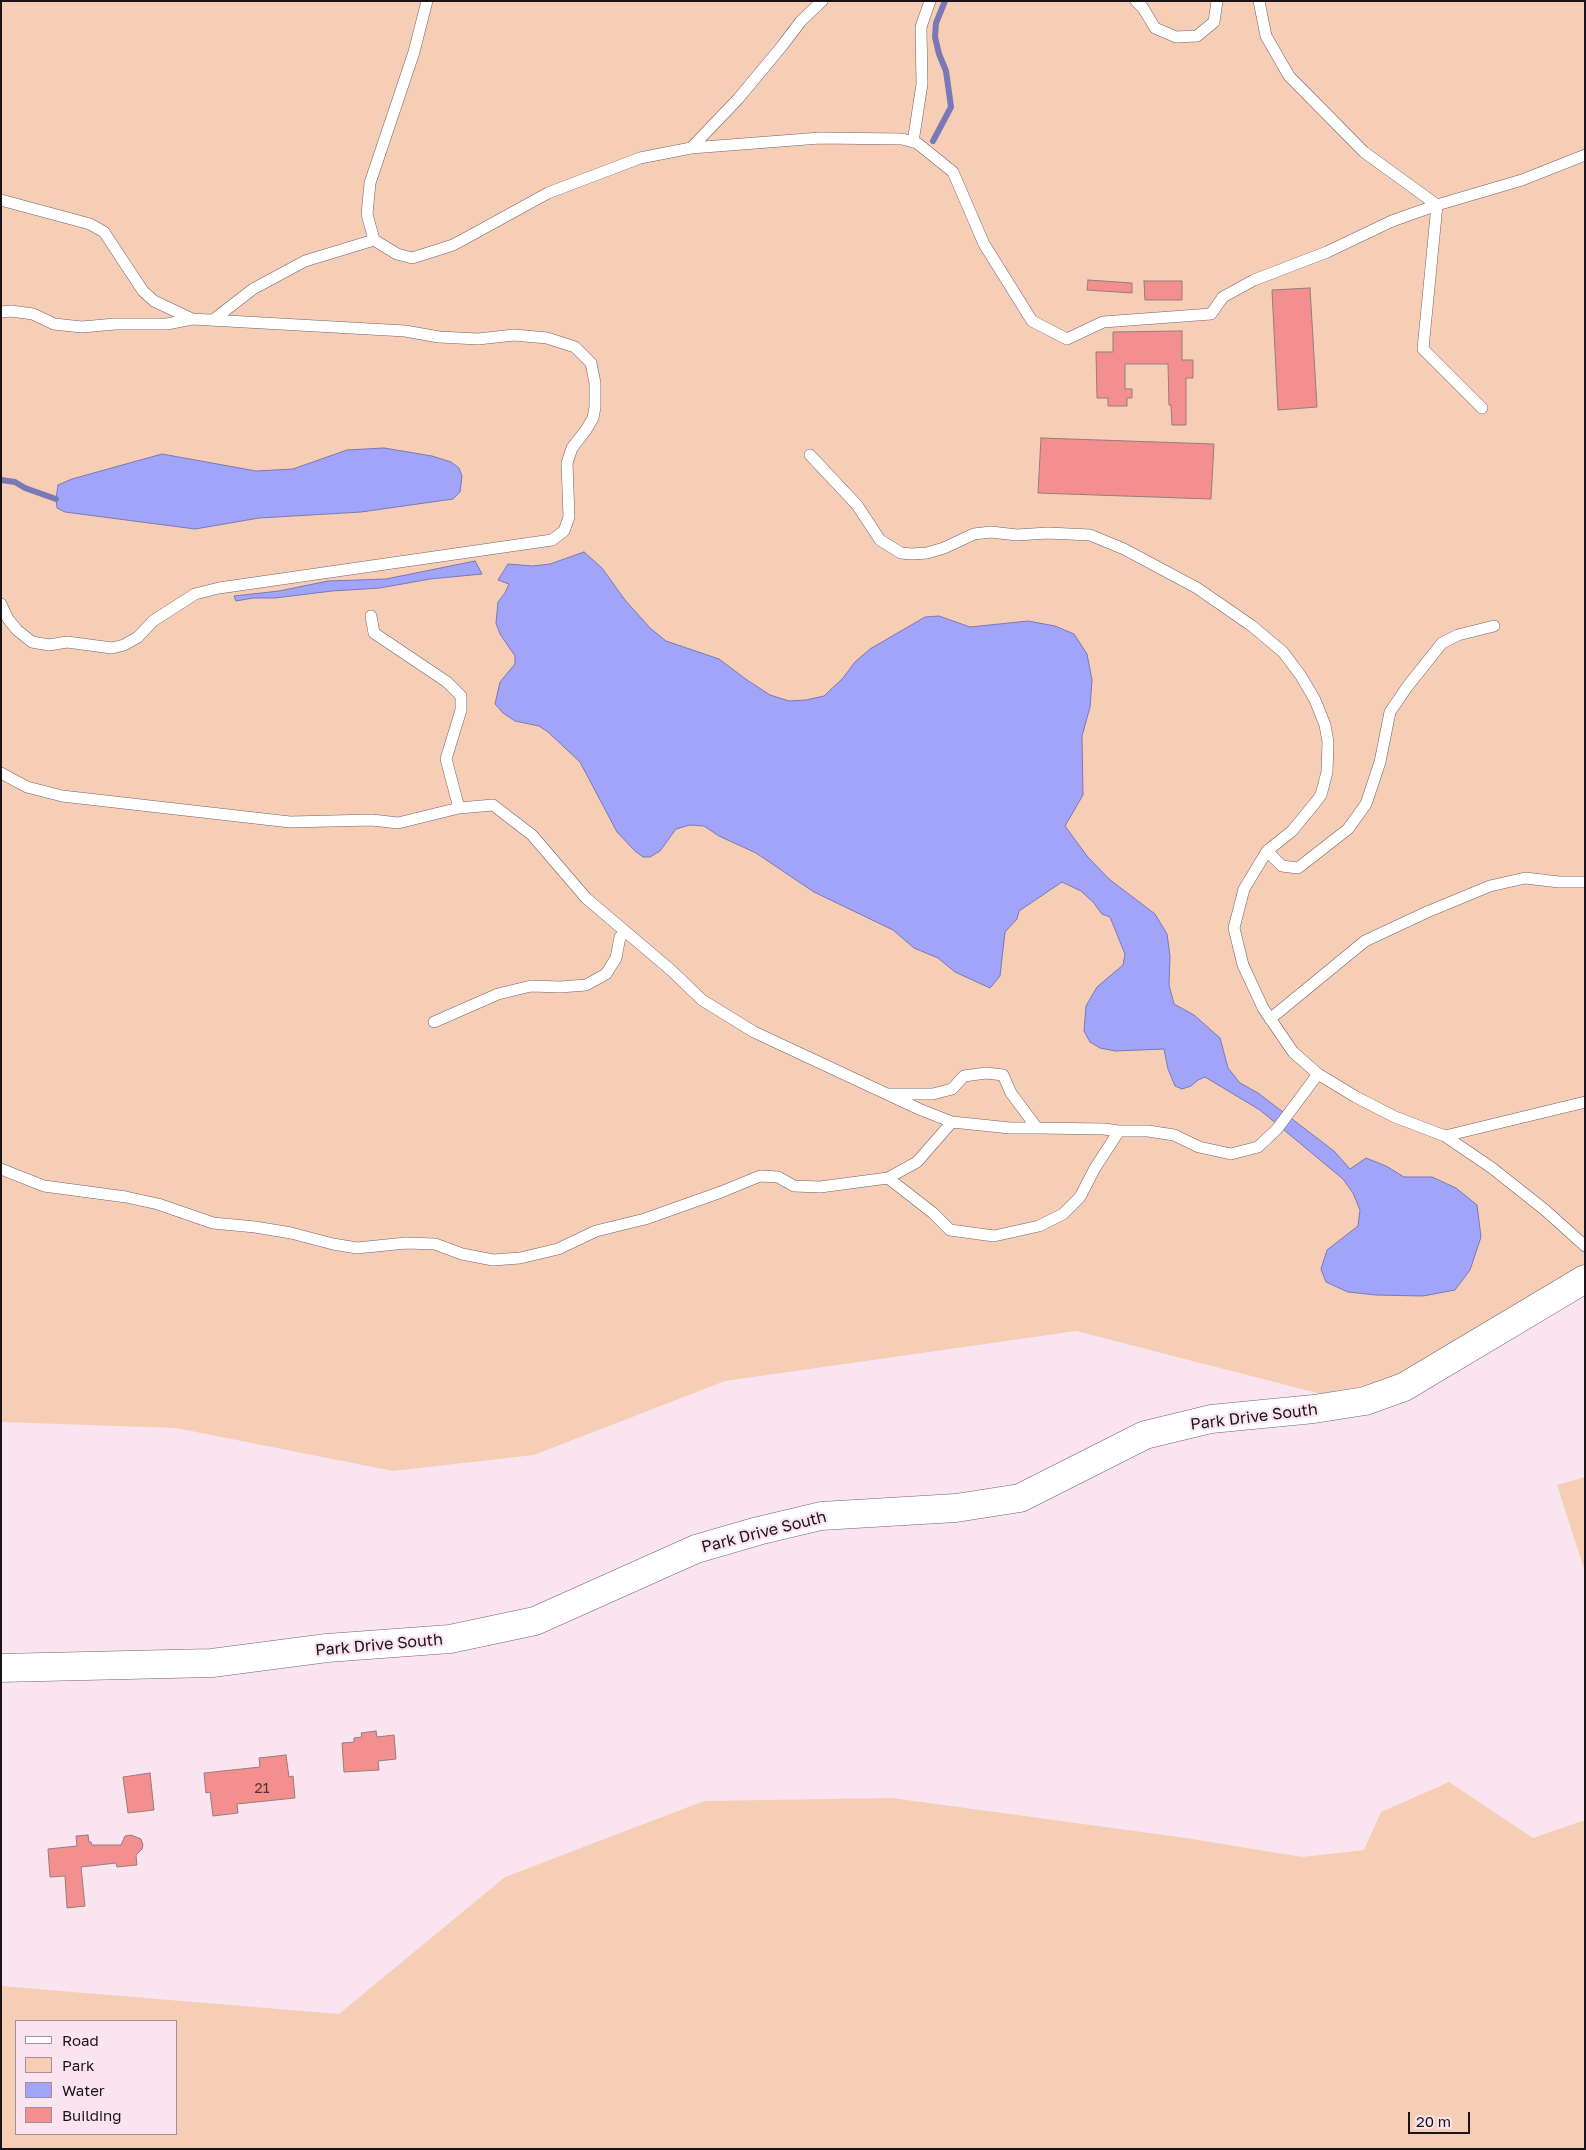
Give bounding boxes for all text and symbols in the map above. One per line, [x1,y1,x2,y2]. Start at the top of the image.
street label: Park Drive South [1189,1400,1319,1434]
street label: Park Drive South [700,1507,828,1557]
street label: Park Drive South [314,1630,444,1660]
house number: 21 [255,1781,269,1797]
legend [15,2020,178,2135]
text: Road [62,2031,99,2049]
text: Park [62,2056,94,2074]
text: Water [62,2081,105,2099]
scale bar [1411,2102,1474,2134]
text: Building [62,2106,122,2124]
text: 20 m [1416,2112,1451,2130]

